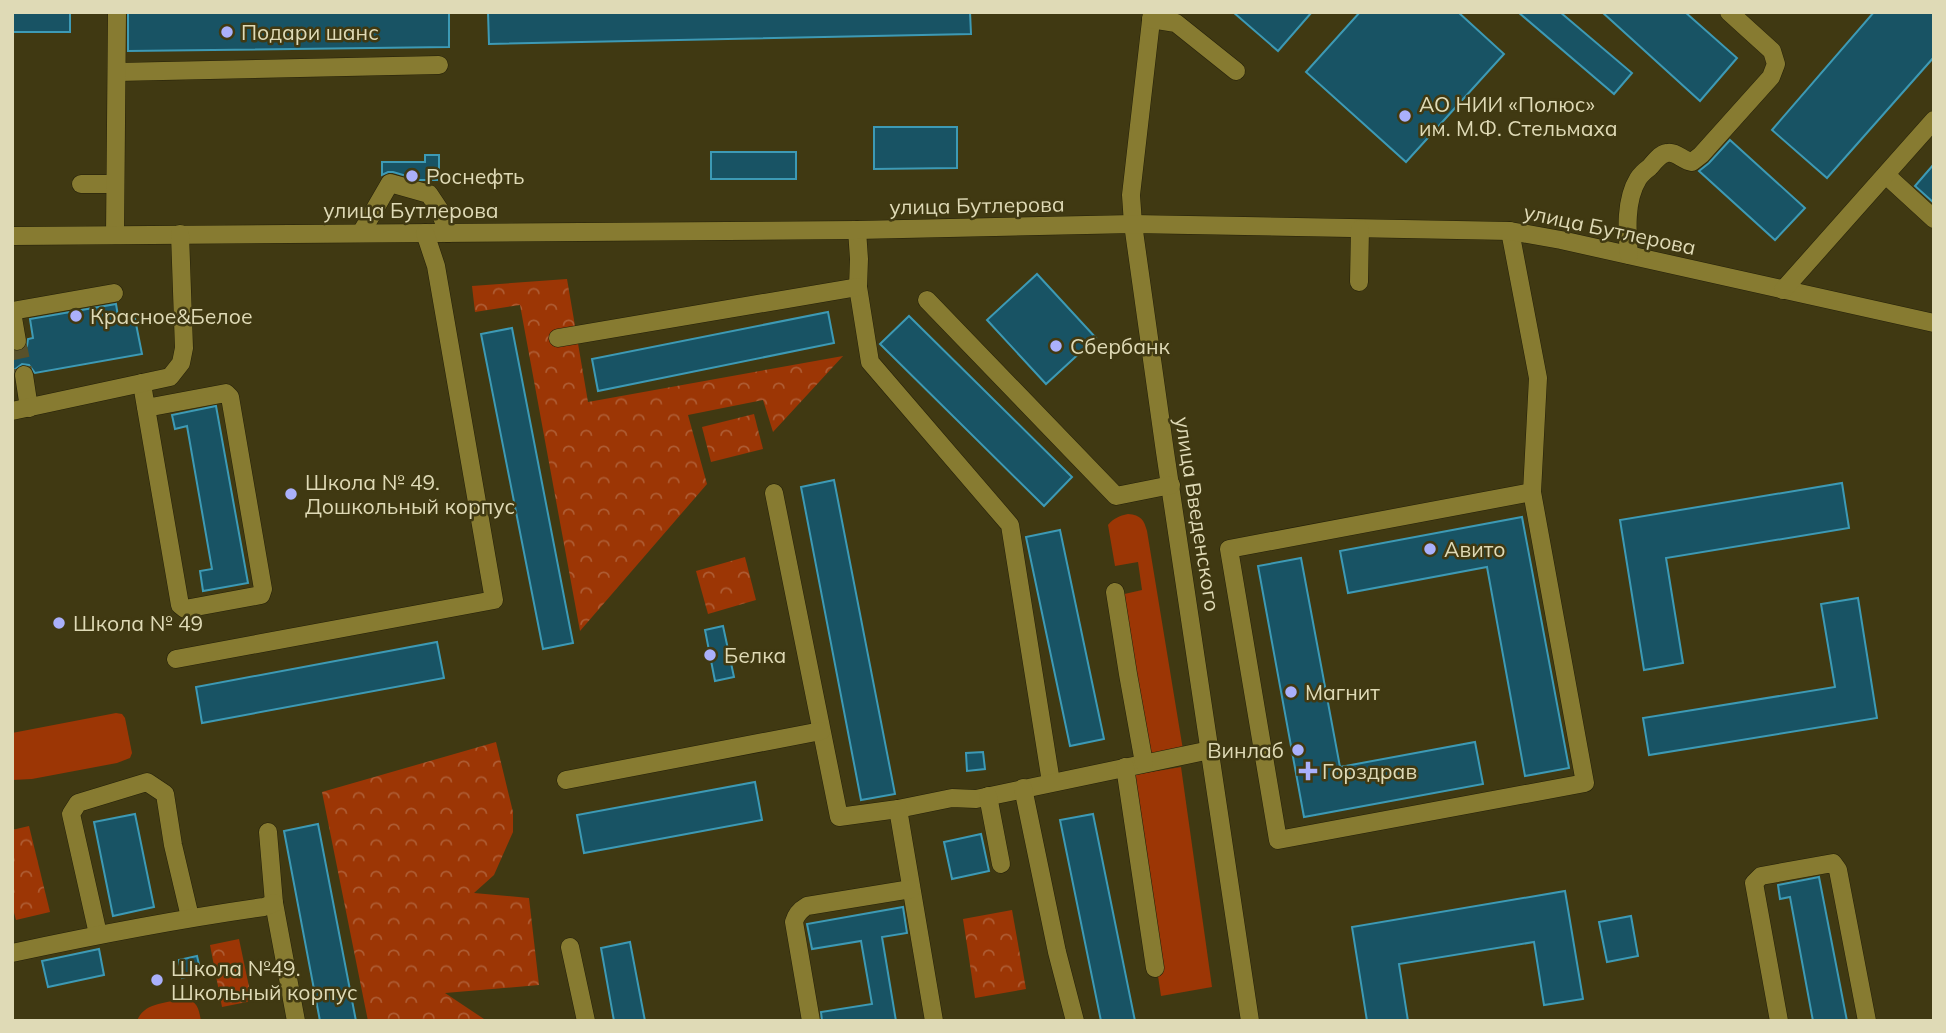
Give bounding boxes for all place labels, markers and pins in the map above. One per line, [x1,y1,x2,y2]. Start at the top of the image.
place label: Подари шанс [241,19,379,45]
marker: Подари шанс [219,24,235,40]
place label: АО НИИ «Полюс» им. М.Ф. Стельмаха [1419,91,1618,141]
marker: АО НИИ «Полюс» им. М.Ф. Стельмаха [1397,108,1413,124]
place label: Роснефть [426,163,525,189]
marker: Роснефть [404,168,420,184]
place label: Красное&Белое [90,303,253,329]
marker: Красное&Белое [68,308,84,324]
place label: Сбербанк [1070,333,1171,359]
marker: Сбербанк [1048,338,1064,354]
place label: Школа № 49. Дошкольный корпус [305,469,515,519]
marker: Школа № 49. Дошкольный корпус [283,486,299,502]
place label: Авито [1444,536,1505,562]
marker: Авито [1422,541,1438,557]
place label: Школа № 49 [73,610,203,636]
marker: Школа № 49 [51,615,67,631]
place label: Белка [724,642,786,668]
marker: Белка [702,647,718,663]
place label: Магнит [1305,679,1380,705]
marker: Магнит [1283,684,1299,700]
place label: Винлаб [1207,737,1284,763]
marker: Винлаб [1290,742,1306,758]
place label: Горздрав [1322,758,1417,784]
marker: Горздрав [1300,763,1316,779]
place label: Школа №49. Школьный корпус [171,955,358,1005]
marker: Школа №49. Школьный корпус [149,972,165,988]

